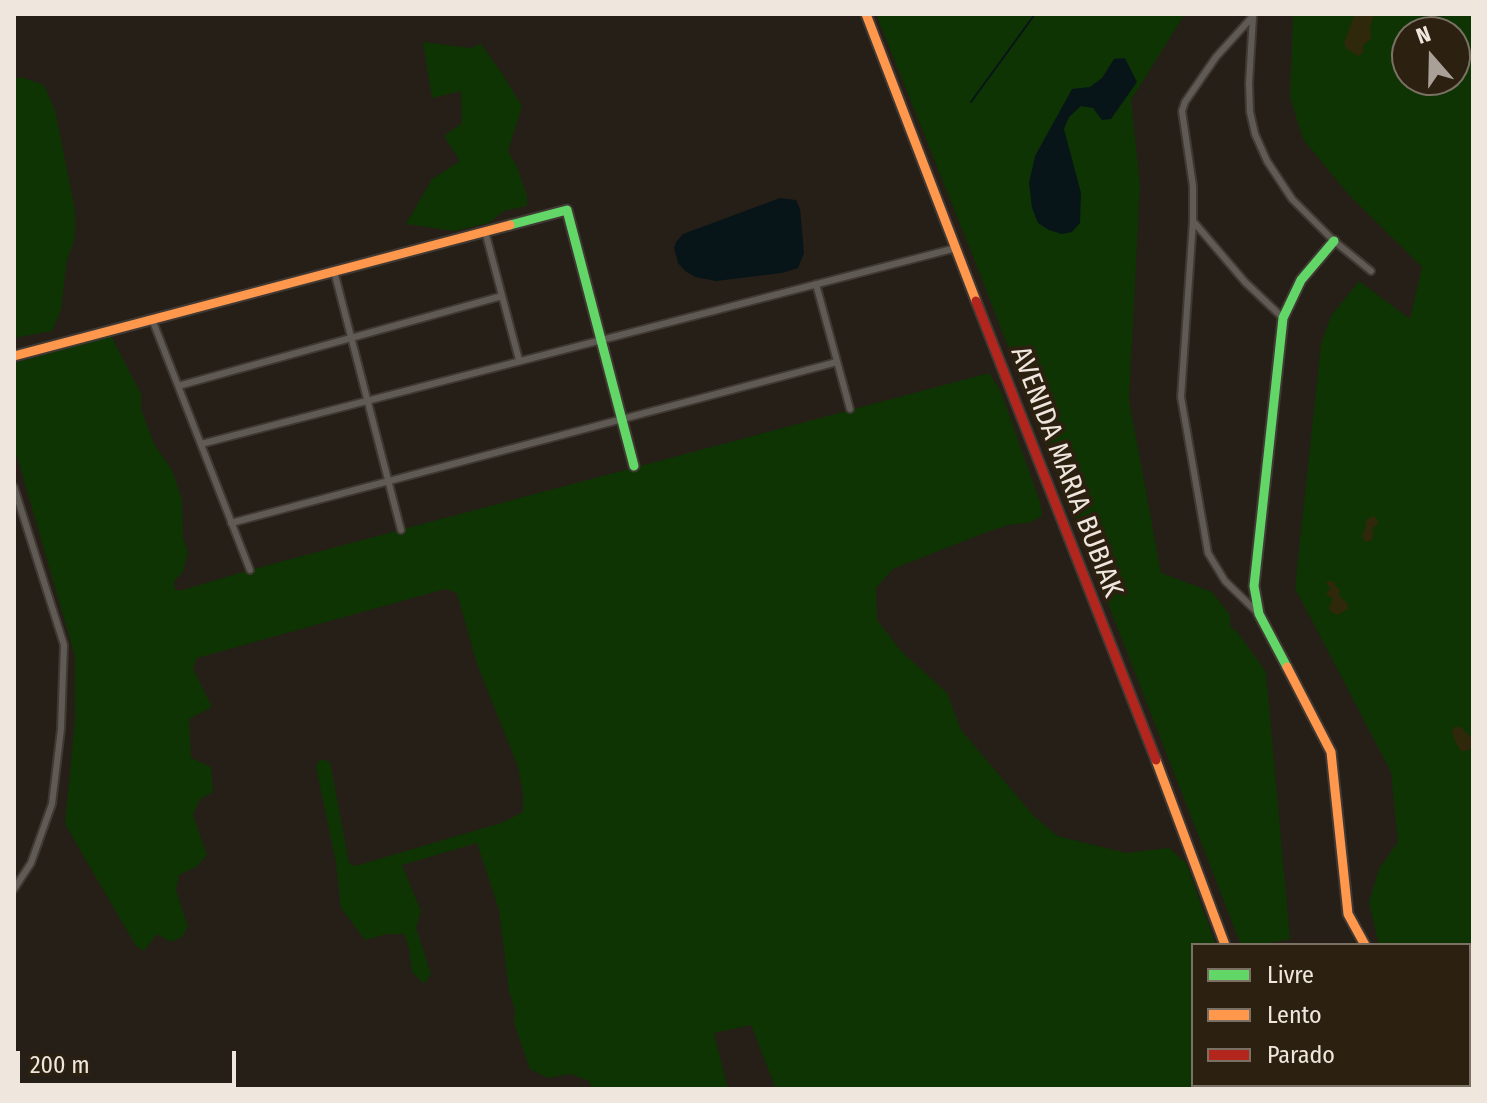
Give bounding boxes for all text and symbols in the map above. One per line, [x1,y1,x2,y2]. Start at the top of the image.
north arrow [1391,16,1471,96]
text: N [1412,20,1434,50]
street label: AVENIDA MARIA BUBIAK [1003,342,1129,602]
legend [1191,943,1471,1087]
text: Livre [1267,961,1314,989]
text: Lento [1267,1001,1322,1029]
scale bar [20,1035,240,1085]
text: Parado [1267,1041,1335,1069]
text: 200 m [30,1051,90,1079]

